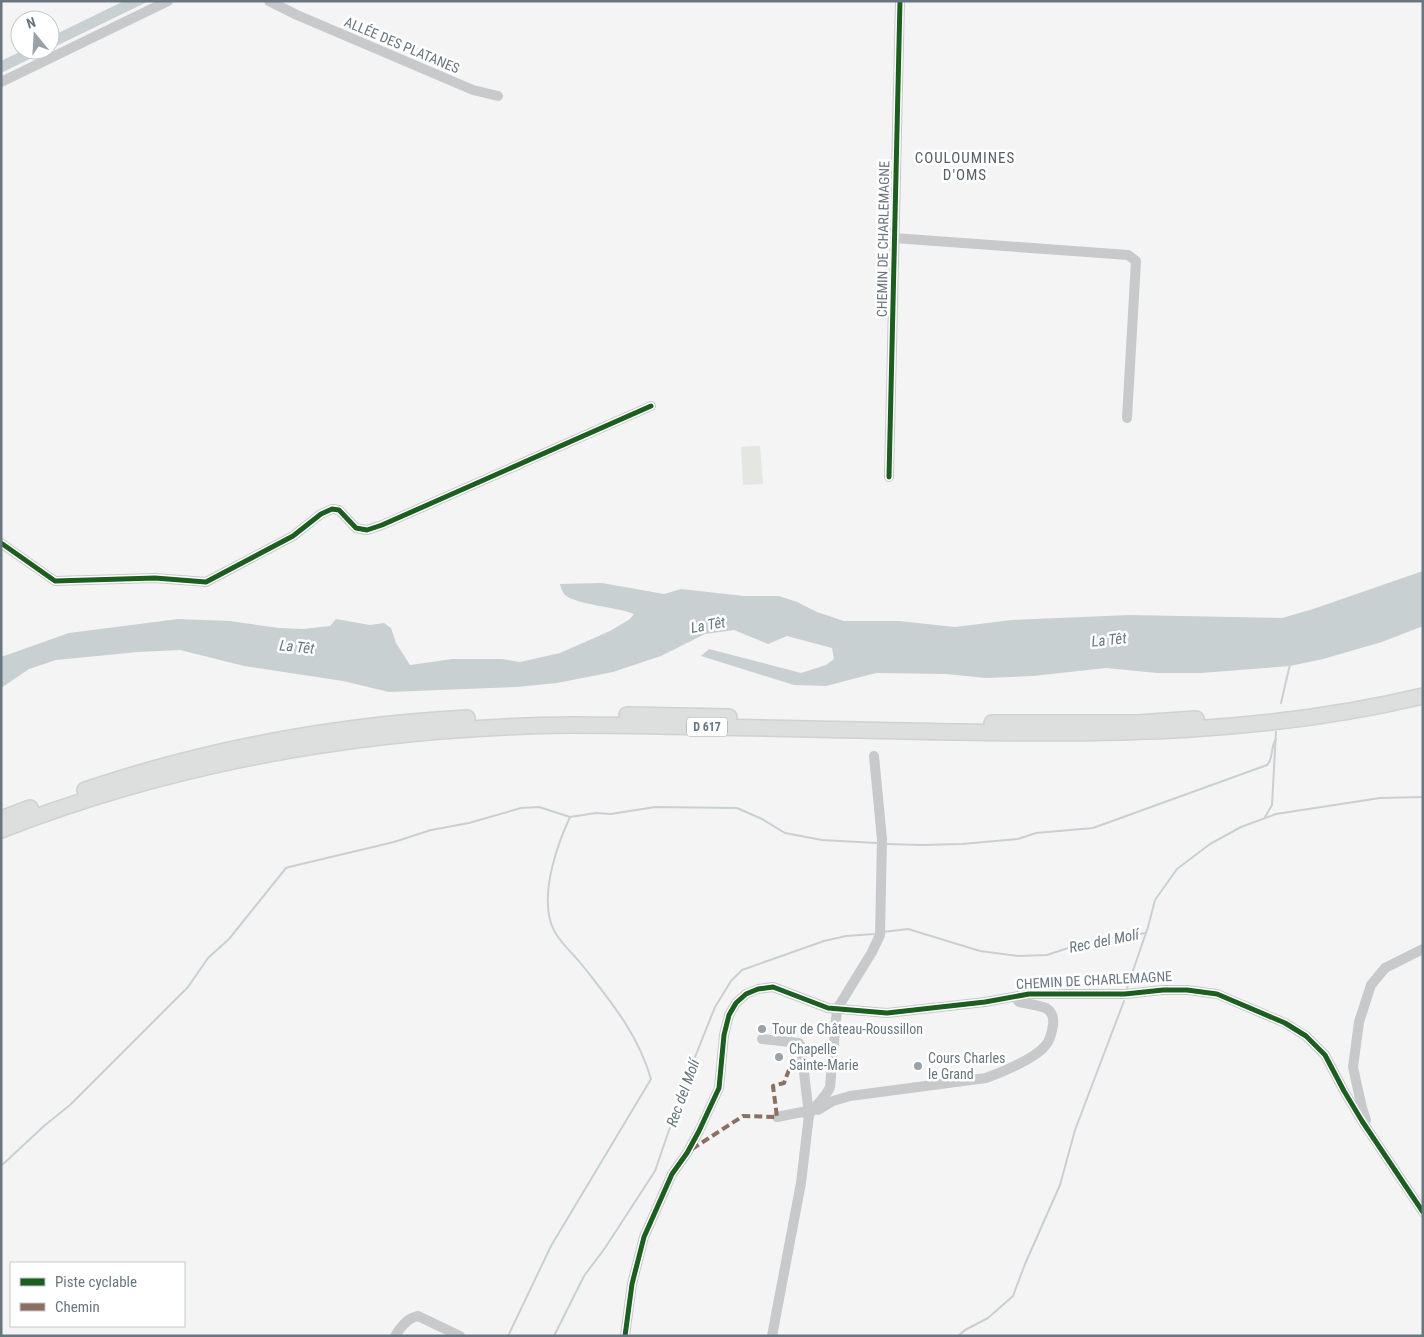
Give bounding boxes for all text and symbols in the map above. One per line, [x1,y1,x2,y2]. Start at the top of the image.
north arrow [10,10,60,60]
street label: ALLÉE DES PLATANES [342,13,462,76]
text: N [24,14,38,32]
district label: COULOUMINES D'OMS [915,149,1015,184]
street label: CHEMIN DE CHARLEMAGNE [874,161,892,317]
water label: La Têt [689,613,727,637]
water label: La Têt [1091,629,1128,651]
water label: La Têt [279,636,316,658]
road number: D 617 [687,718,727,736]
water label: Rec del Molí [1068,925,1143,957]
street label: CHEMIN DE CHARLEMAGNE [1016,968,1172,992]
place label: Tour de Château-Roussillon [772,1021,923,1037]
marker: Tour de Château-Roussillon [756,1023,768,1035]
place label: Chapelle Sainte-Marie [789,1041,859,1073]
place label: Cours Charles le Grand [928,1050,1005,1082]
marker: Chapelle Sainte-Marie [773,1051,785,1063]
water label: Rec del Molí [662,1054,704,1129]
marker: Cours Charles le Grand [912,1060,924,1072]
legend [10,1262,185,1327]
text: Piste cyclable [55,1273,137,1291]
text: Chemin [55,1298,100,1316]

